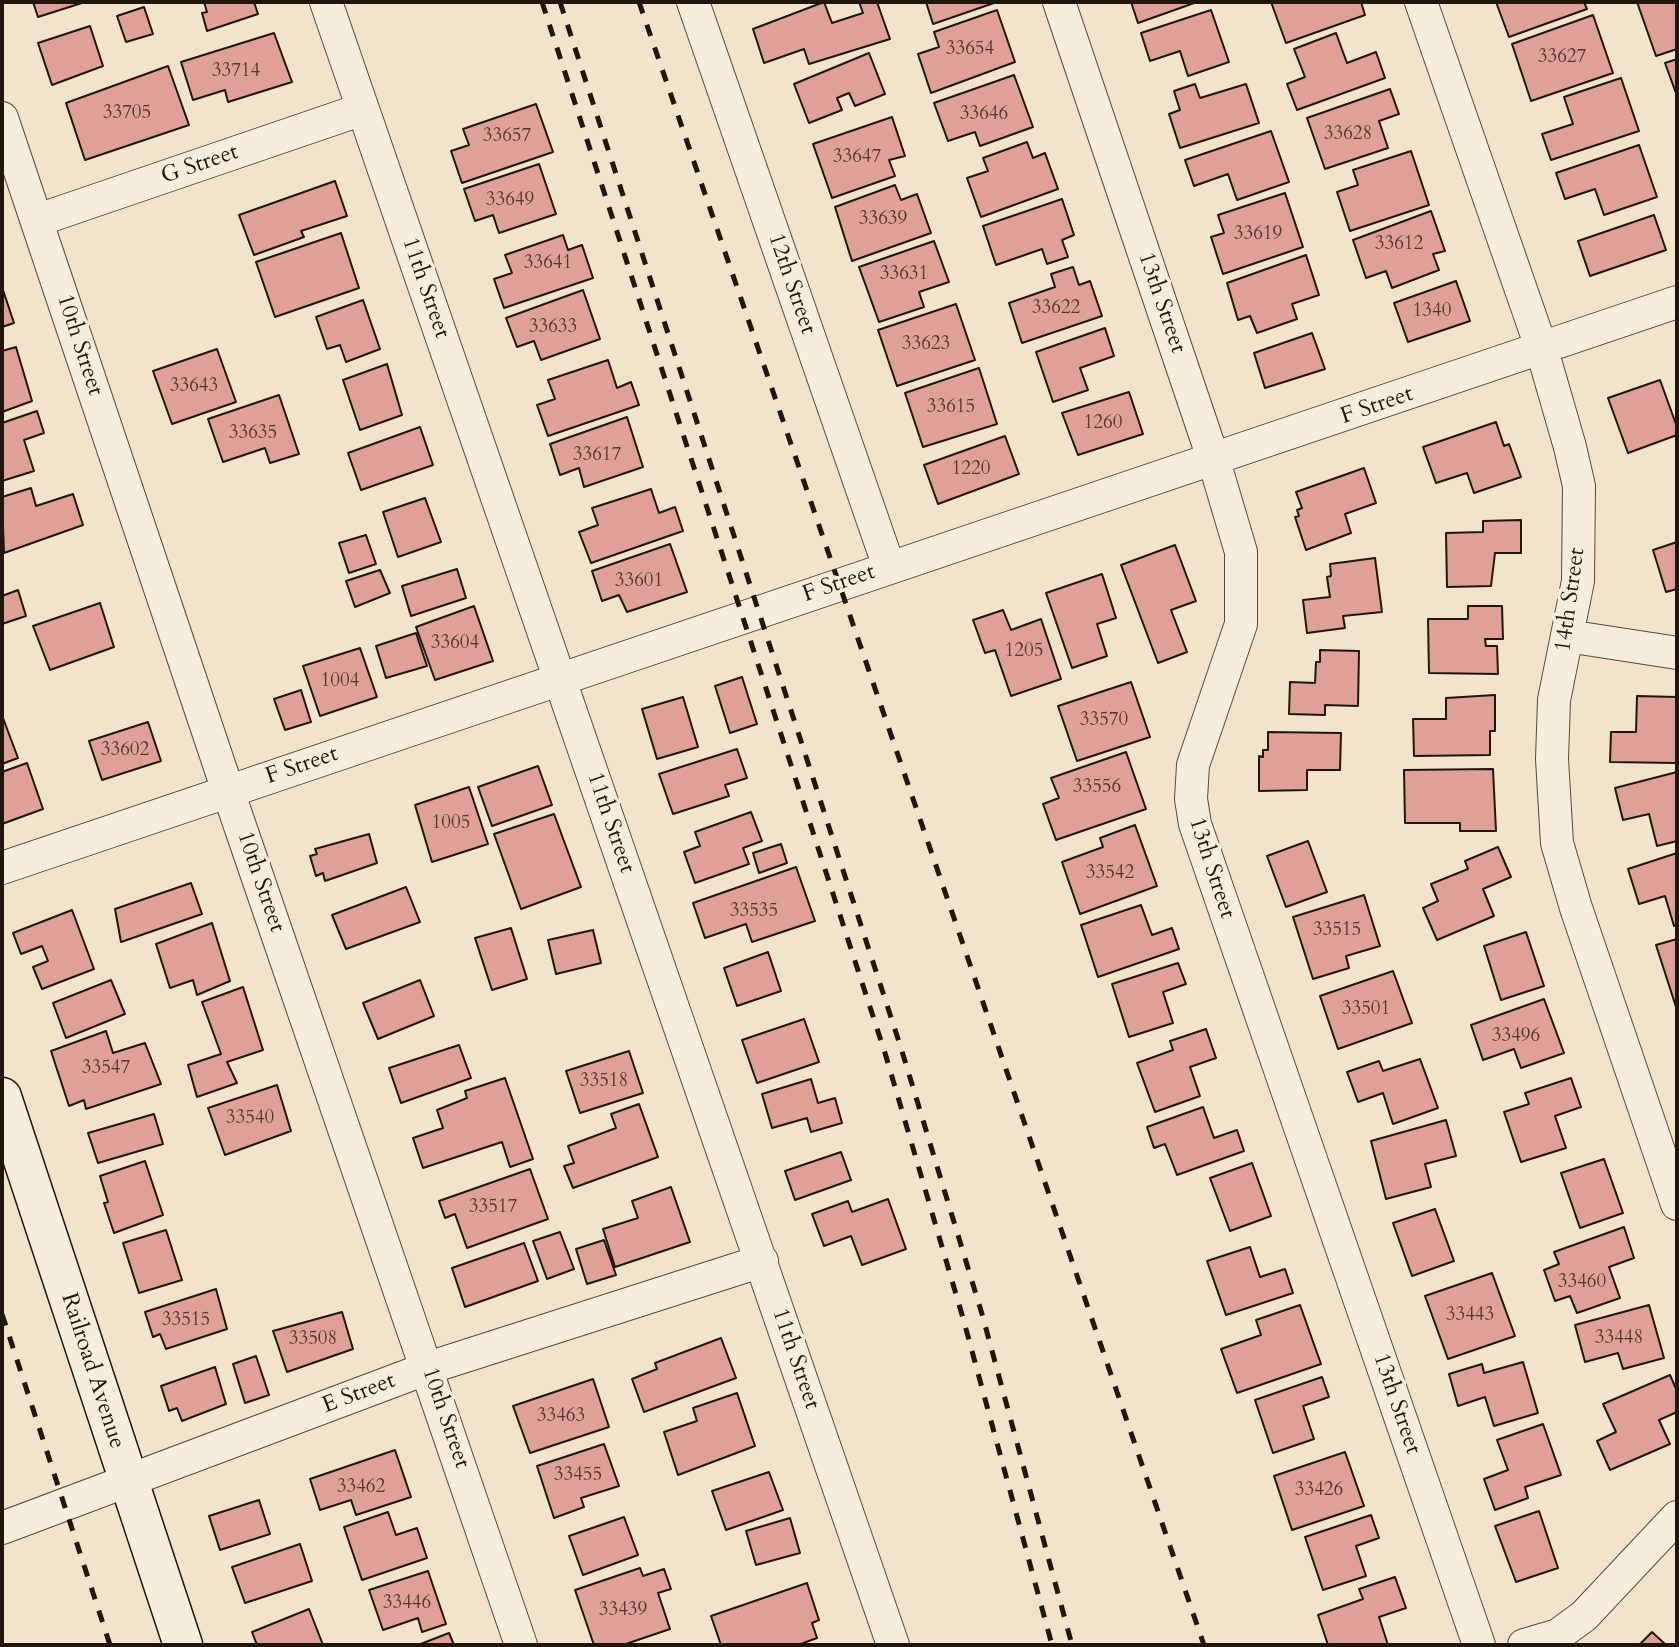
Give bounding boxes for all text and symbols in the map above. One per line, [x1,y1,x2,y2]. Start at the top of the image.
house number: 33654 [946,39,994,61]
house number: 33627 [1538,47,1586,69]
house number: 33714 [212,61,260,83]
house number: 33705 [103,103,151,125]
house number: 33646 [960,104,1008,126]
house number: 33628 [1324,124,1372,146]
house number: 33657 [483,126,531,148]
street label: G Street [158,139,242,191]
house number: 33647 [833,147,881,169]
house number: 33649 [486,190,534,212]
house number: 33639 [859,209,907,231]
house number: 33619 [1234,224,1282,246]
street label: 12th Street [761,230,821,338]
street label: 11th Street [395,234,455,342]
house number: 33612 [1375,234,1423,256]
street label: 13th Street [1131,249,1191,357]
house number: 33641 [524,253,572,275]
house number: 33631 [880,264,928,286]
street label: 10th Street [50,291,108,399]
house number: 33622 [1032,298,1080,320]
house number: 1340 [1413,301,1451,323]
house number: 33633 [529,317,577,339]
house number: 33623 [902,334,950,356]
house number: 33643 [170,376,218,398]
street label: F Street [1337,381,1417,431]
house number: 33615 [927,397,975,419]
house number: 1260 [1084,413,1122,435]
house number: 33635 [229,423,277,445]
house number: 33617 [573,445,621,467]
house number: 1220 [952,459,990,481]
street label: 14th Street [1550,546,1592,654]
street label: F Street [799,559,879,609]
house number: 33601 [615,571,663,593]
house number: 33604 [431,633,479,655]
house number: 1205 [1005,641,1043,663]
house number: 1004 [321,671,359,693]
house number: 33570 [1080,710,1128,732]
house number: 33602 [101,740,149,762]
street label: F Street [262,741,342,791]
street label: 11th Street [580,769,640,877]
house number: 33556 [1073,777,1121,799]
house number: 1005 [432,813,470,835]
street label: 13th Street [1182,814,1240,922]
street label: 10th Street [230,828,290,936]
house number: 33542 [1086,863,1134,885]
house number: 33535 [730,901,778,923]
house number: 33515 [1313,920,1361,942]
house number: 33501 [1342,999,1390,1021]
house number: 33496 [1492,1026,1540,1048]
house number: 33547 [82,1058,130,1080]
house number: 33518 [580,1071,628,1093]
house number: 33540 [226,1108,274,1130]
house number: 33517 [469,1197,517,1219]
house number: 33460 [1558,1272,1606,1294]
street label: Railroad Avenue [54,1290,130,1452]
street label: 11th Street [765,1305,825,1413]
house number: 33443 [1446,1305,1494,1327]
house number: 33515 [162,1310,210,1332]
house number: 33448 [1595,1328,1643,1350]
house number: 33508 [289,1329,337,1351]
street label: 13th Street [1366,1350,1426,1458]
street label: 10th Street [415,1364,475,1472]
street label: E Street [319,1368,399,1420]
house number: 33463 [537,1406,585,1428]
house number: 33455 [554,1465,602,1487]
house number: 33462 [337,1477,385,1499]
house number: 33426 [1295,1480,1343,1502]
house number: 33446 [383,1593,431,1615]
house number: 33439 [599,1600,647,1622]

